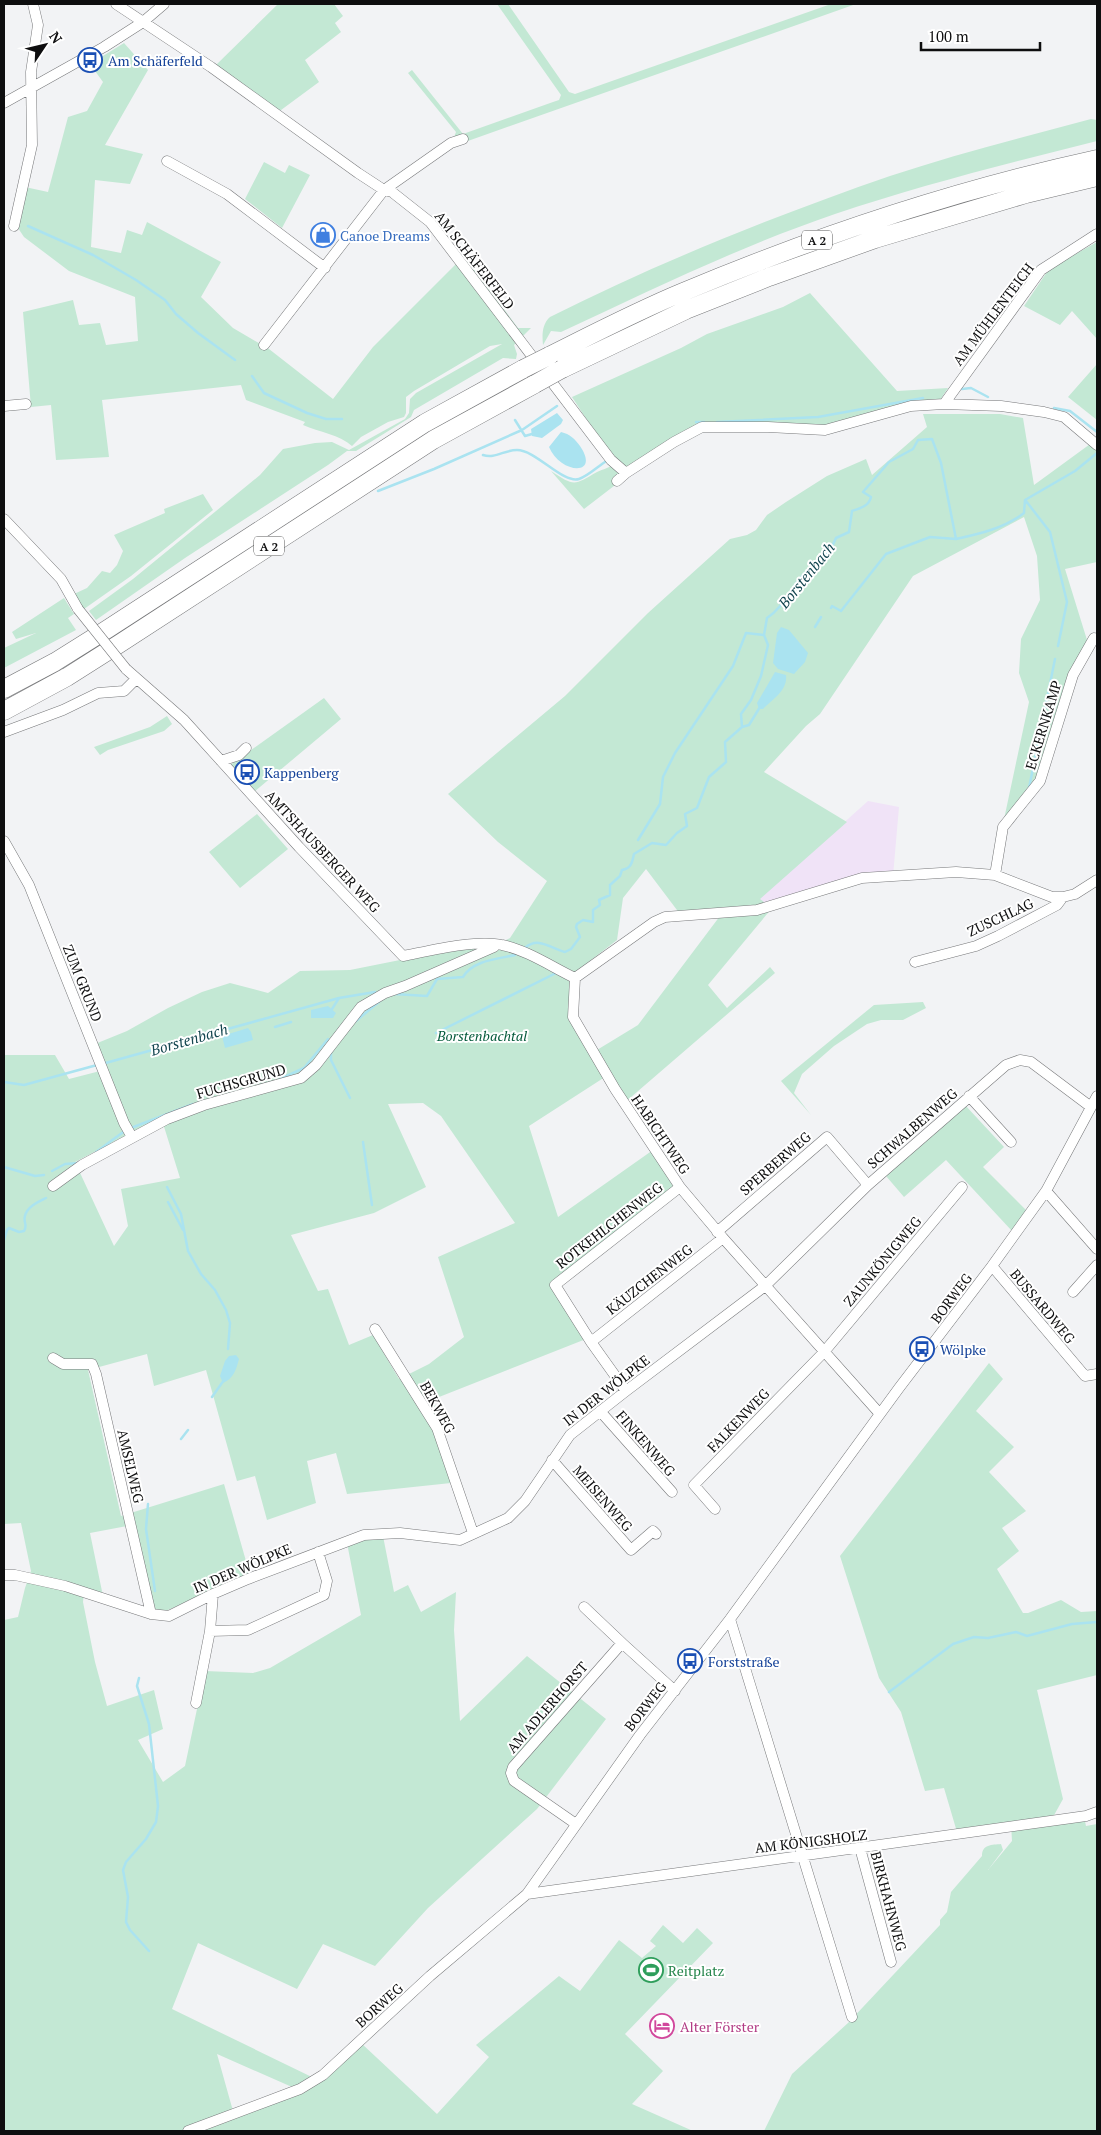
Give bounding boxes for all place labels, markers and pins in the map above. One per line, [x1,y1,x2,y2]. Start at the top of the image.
bus stop icon: Am Schäferfeld [77,47,103,73]
place label: Am Schäferfeld [108,51,203,70]
shop icon: Canoe Dreams [310,222,336,248]
place label: Canoe Dreams [340,226,430,245]
bus stop icon: Kappenberg [234,759,260,785]
place label: Kappenberg [264,763,339,782]
bus stop icon: Wölpke [909,1336,935,1362]
place label: Wölpke [940,1340,986,1359]
bus stop icon: Forststraße [677,1648,703,1674]
place label: Forststraße [708,1652,780,1671]
sports icon: Reitplatz [638,1957,664,1983]
place label: Reitplatz [668,1961,724,1980]
hotel icon: Alter Förster [649,2013,675,2039]
place label: Alter Förster [680,2017,760,2036]

